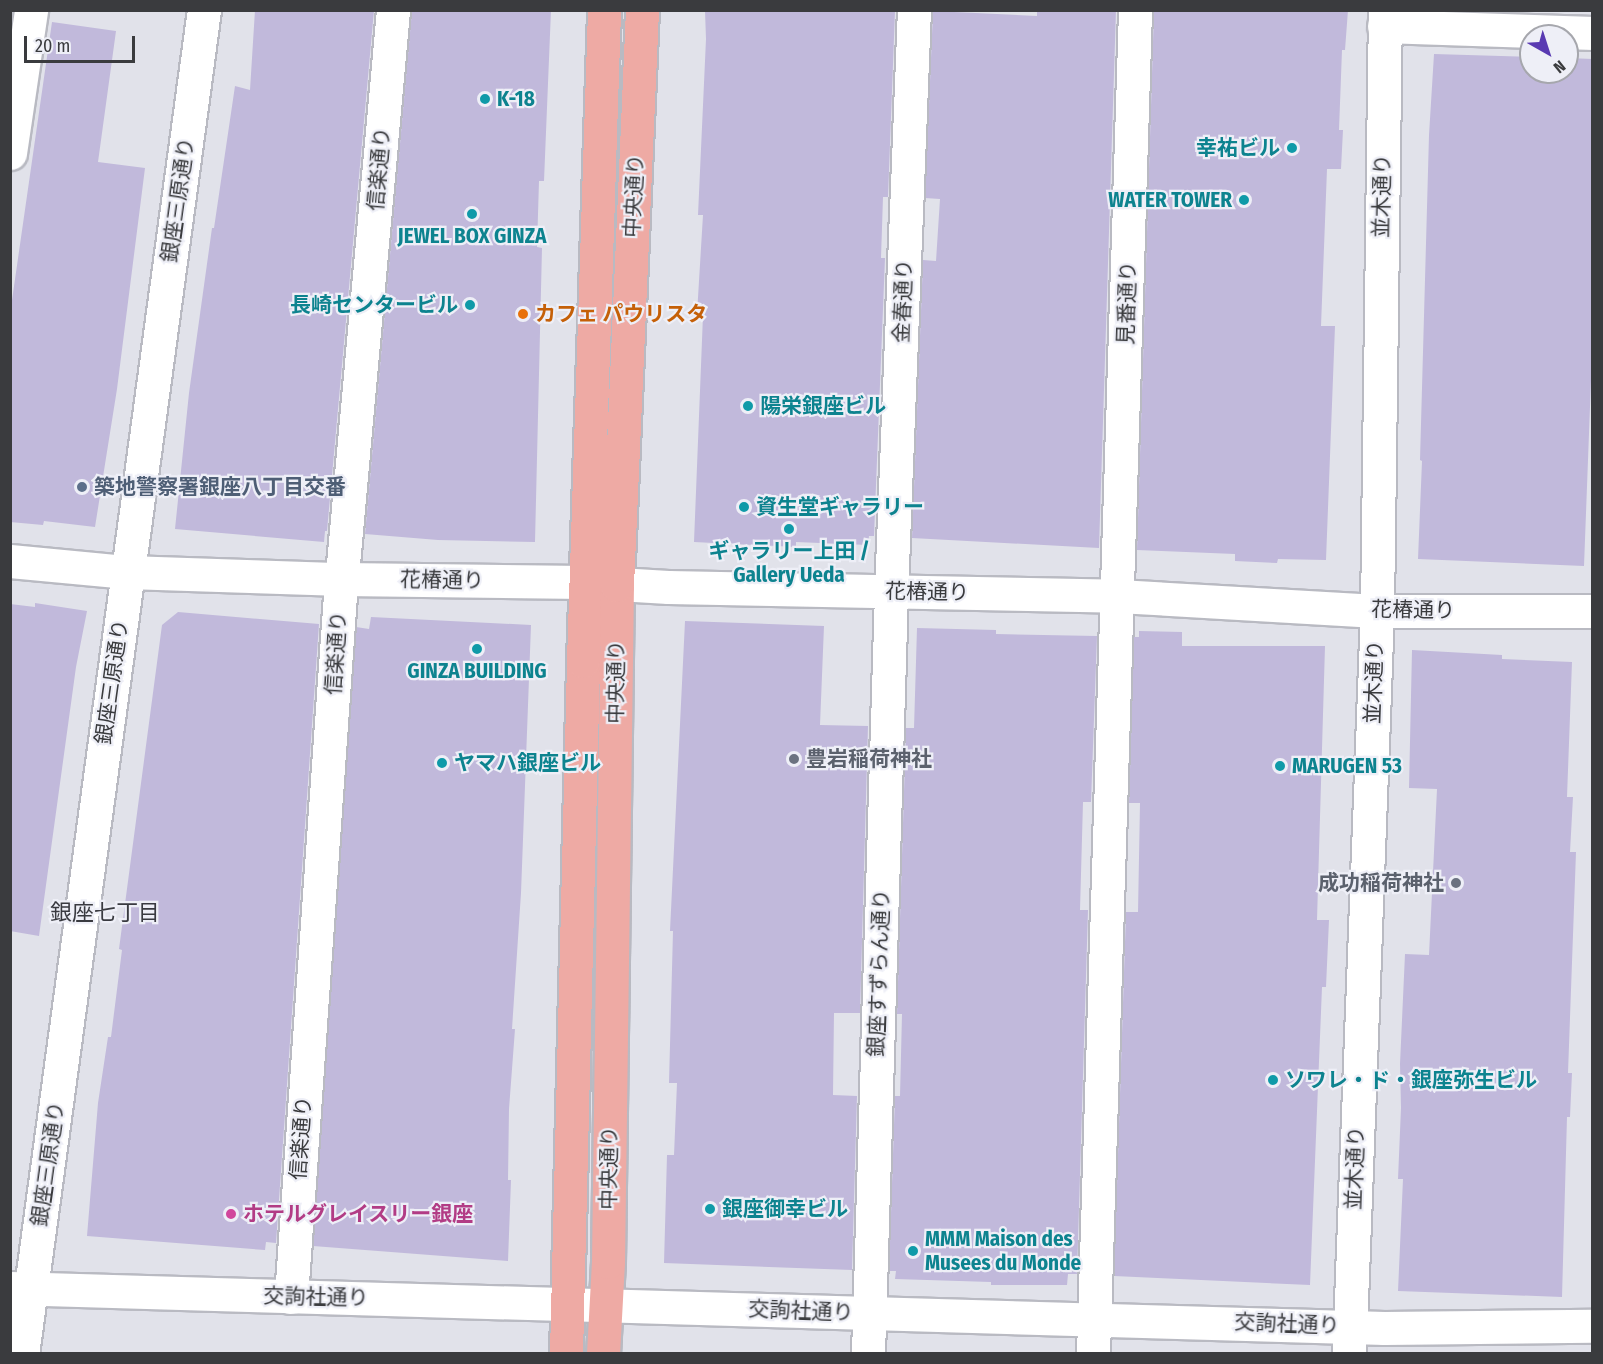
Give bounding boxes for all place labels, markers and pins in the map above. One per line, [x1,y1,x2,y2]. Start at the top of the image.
place label: K-18 [497,86,535,112]
marker: K-18 [478,92,492,106]
place label: 幸祐ビル [1196,135,1280,161]
marker: 幸祐ビル [1285,141,1299,155]
place label: WATER TOWER [1108,187,1232,213]
marker: WATER TOWER [1237,193,1251,207]
marker: JEWEL BOX GINZA [465,207,479,221]
place label: JEWEL BOX GINZA [398,223,546,249]
place label: 長崎センタービル [290,292,458,318]
marker: 長崎センタービル [463,298,477,312]
place label: カフェ パウリスタ [535,301,707,327]
marker: カフェ パウリスタ [516,307,530,321]
place label: 陽栄銀座ビル [760,393,886,419]
marker: 陽栄銀座ビル [741,399,755,413]
place label: 築地警察署銀座八丁目交番 [94,474,346,500]
marker: 築地警察署銀座八丁目交番 [75,480,89,494]
place label: 資生堂ギャラリー [756,494,924,520]
marker: 資生堂ギャラリー [737,500,751,514]
marker: ギャラリー上田 / Gallery Ueda [782,522,796,536]
place label: ギャラリー上田 / Gallery Ueda [708,538,870,588]
marker: GINZA BUILDING [470,642,484,656]
place label: GINZA BUILDING [407,658,547,684]
place label: 豊岩稲荷神社 [806,746,932,772]
place label: ヤマハ銀座ビル [454,750,601,776]
marker: 豊岩稲荷神社 [787,752,801,766]
place label: MARUGEN 53 [1292,753,1402,779]
marker: ヤマハ銀座ビル [435,756,449,770]
marker: MARUGEN 53 [1273,759,1287,773]
place label: 成功稲荷神社 [1318,870,1444,896]
marker: 成功稲荷神社 [1449,876,1463,890]
place label: ソワレ・ド・銀座弥生ビル [1285,1067,1537,1093]
marker: ソワレ・ド・銀座弥生ビル [1266,1073,1280,1087]
place label: 銀座御幸ビル [722,1196,848,1222]
place label: ホテルグレイスリー銀座 [243,1201,474,1227]
marker: 銀座御幸ビル [703,1202,717,1216]
marker: ホテルグレイスリー銀座 [224,1207,238,1221]
place label: MMM Maison des Musees du Monde [925,1226,1081,1276]
marker: MMM Maison des Musees du Monde [906,1244,920,1258]

